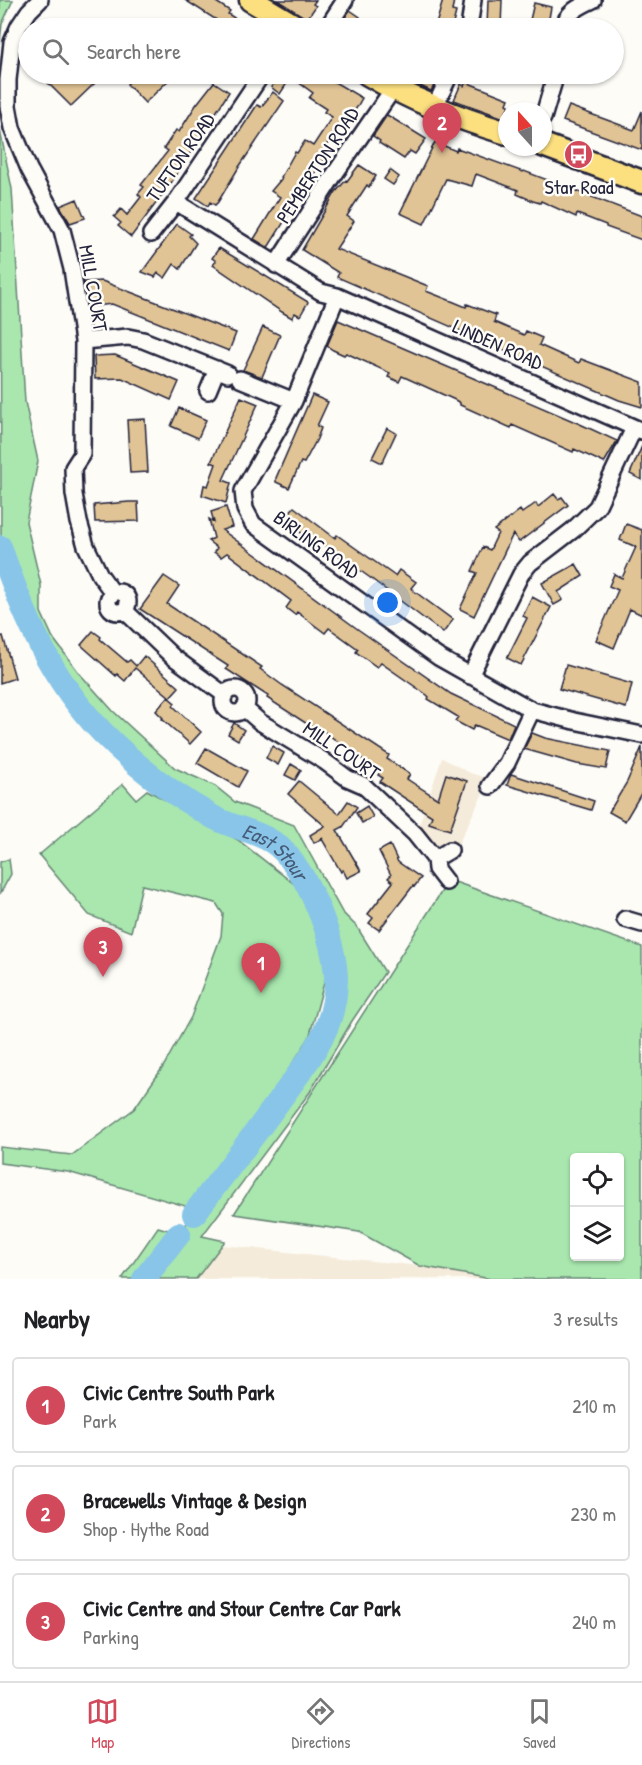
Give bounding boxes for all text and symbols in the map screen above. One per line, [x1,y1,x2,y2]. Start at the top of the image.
search box [18,18,624,84]
icon: search [39,35,72,68]
text: Search here [87,36,181,66]
street label: PEMBERTON ROAD [269,101,365,228]
north arrow [498,102,552,156]
pin: 2 [422,104,462,153]
street label: TUFTON ROAD [139,107,221,207]
bus stop icon: Star Road [563,139,595,171]
place label: Star Road [545,173,614,200]
street label: MILL COURT [73,243,115,334]
street label: LINDEN ROAD [449,312,548,376]
street label: BIRLING ROAD [268,504,366,585]
your location [373,588,402,617]
street label: MILL COURT [298,714,386,786]
water label: East Stour [239,816,317,888]
pin: 3 [84,928,122,977]
pin: 1 [242,944,280,993]
map controls [570,1153,624,1261]
button: locate [570,1153,624,1207]
button: layers [570,1207,624,1261]
text: Nearby [24,1301,90,1336]
text: 3 results [553,1305,618,1332]
text: Civic Centre South Park [83,1377,274,1407]
text: 1 [42,1392,49,1419]
text: 210 m [572,1392,616,1419]
text: Park [83,1407,116,1434]
text: Bracewells Vintage & Design [83,1485,307,1515]
text: 2 [41,1500,50,1527]
text: 230 m [571,1500,616,1527]
text: Shop · Hythe Road [83,1515,209,1542]
text: Civic Centre and Stour Centre Car Park [83,1593,401,1623]
text: 3 [41,1608,50,1635]
text: 240 m [572,1608,616,1635]
text: Parking [83,1623,139,1650]
tab: Map [86,1695,119,1753]
tab: Directions [292,1695,350,1753]
tab: Saved [523,1695,556,1753]

